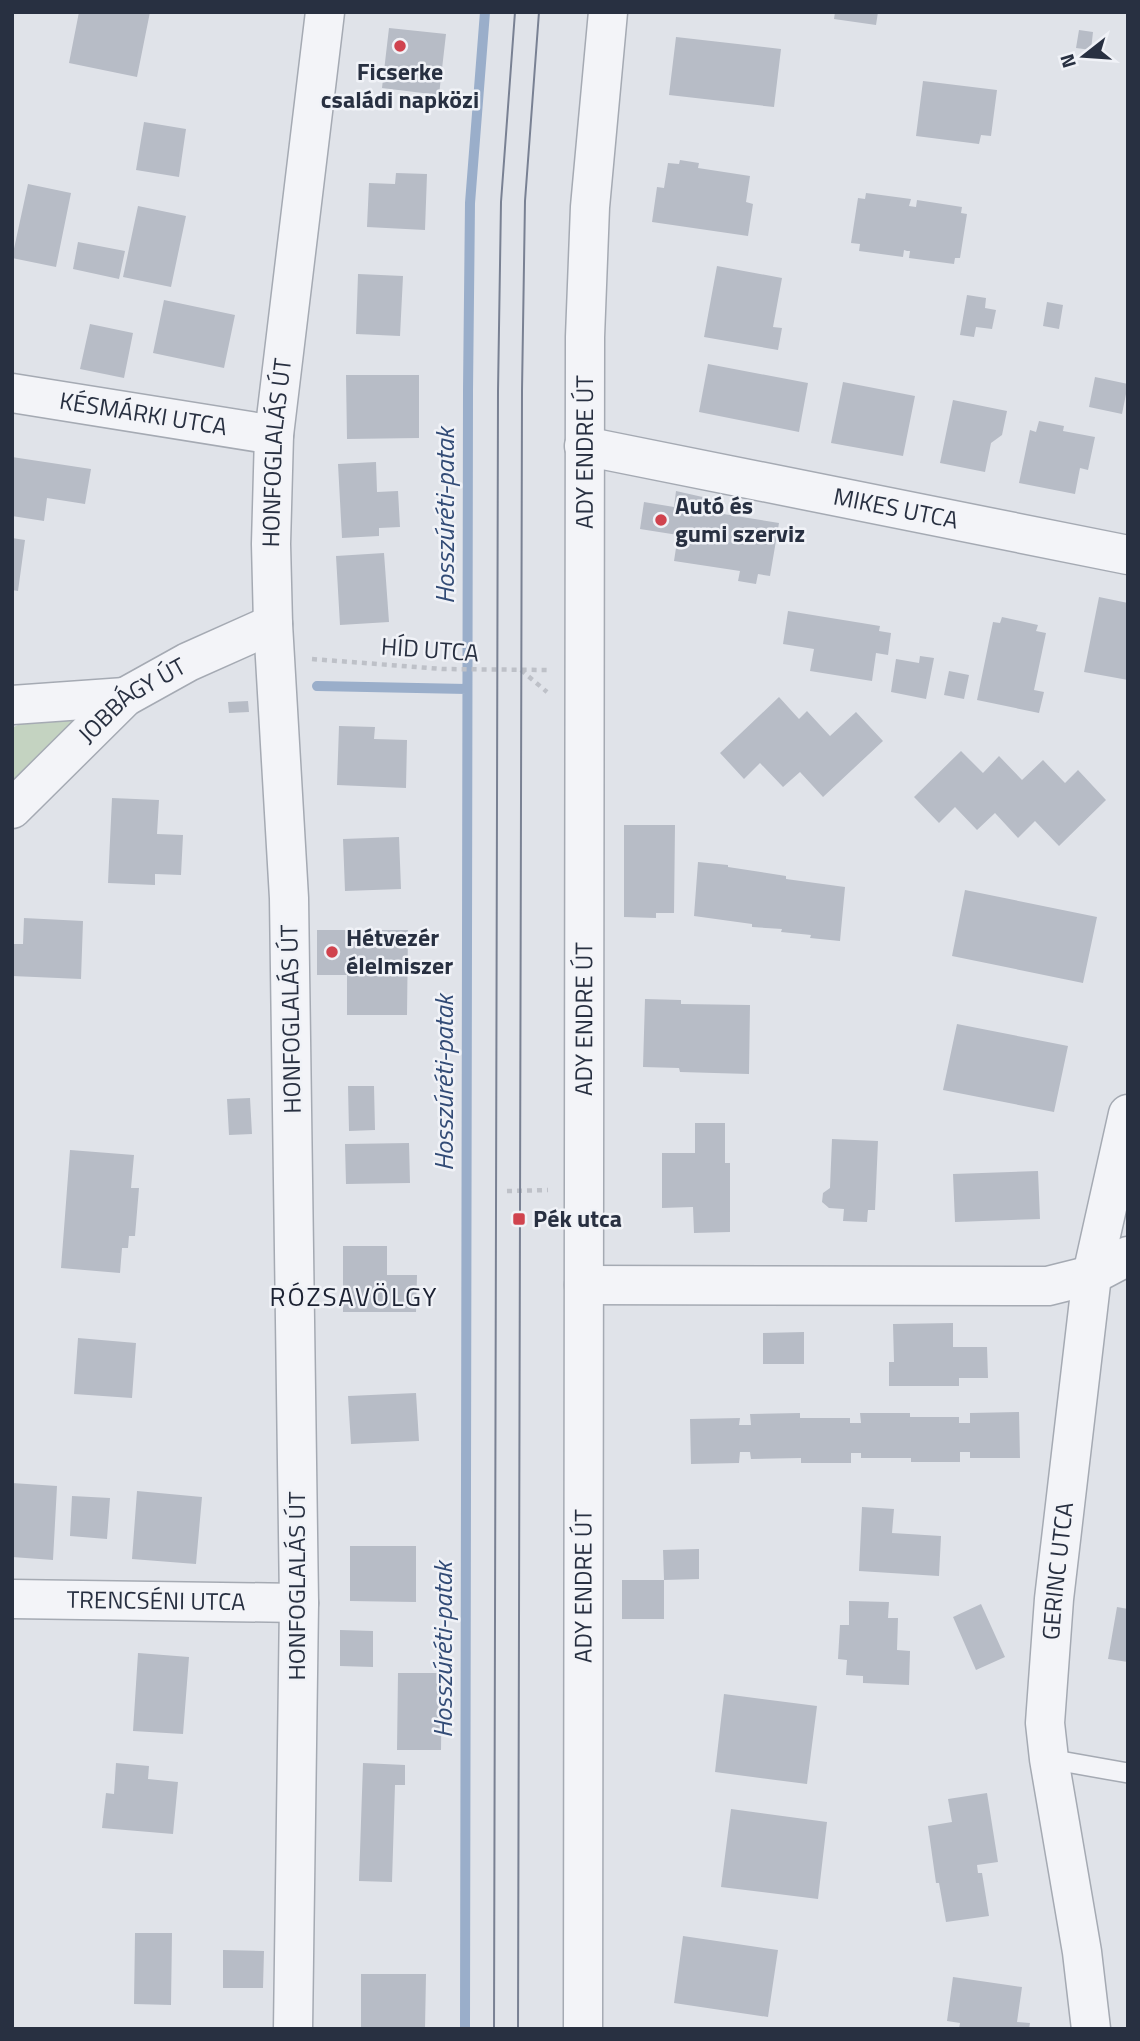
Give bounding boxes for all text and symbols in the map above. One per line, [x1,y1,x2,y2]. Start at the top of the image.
north arrow [1049,21,1119,91]
marker: Ficserke családi napközi [392,38,408,54]
text: N [1051,51,1083,72]
place label: Ficserke családi napközi [321,53,479,117]
street label: HONFOGLALÁS ÚT [252,356,300,548]
street label: ADY ENDRE ÚT [566,375,602,529]
street label: KÉSMÁRKI UTCA [57,382,230,444]
water label: Hosszúréti-patak [425,424,464,604]
street label: MIKES UTCA [831,477,961,538]
place label: Autó és gumi szerviz [675,487,805,551]
marker: Autó és gumi szerviz [653,512,669,528]
street label: HÍD UTCA [380,628,480,670]
street label: JOBBÁGY ÚT [69,648,192,751]
place label: Hétvezér élelmiszer [346,919,453,983]
street label: HONFOGLALÁS ÚT [270,924,310,1114]
street label: ADY ENDRE ÚT [565,942,601,1096]
marker: Hétvezér élelmiszer [324,944,340,960]
water label: Hosszúréti-patak [424,991,463,1171]
place label: Pék utca [533,1200,622,1236]
marker: Pék utca [511,1211,527,1227]
district label: RÓZSAVÖLGY [269,1277,439,1316]
street label: HONFOGLALÁS ÚT [278,1491,314,1681]
street label: GERINC UTCA [1032,1500,1082,1641]
street label: ADY ENDRE ÚT [564,1509,601,1663]
water label: Hosszúréti-patak [423,1558,462,1738]
street label: TRENCSÉNI UTCA [66,1581,246,1619]

